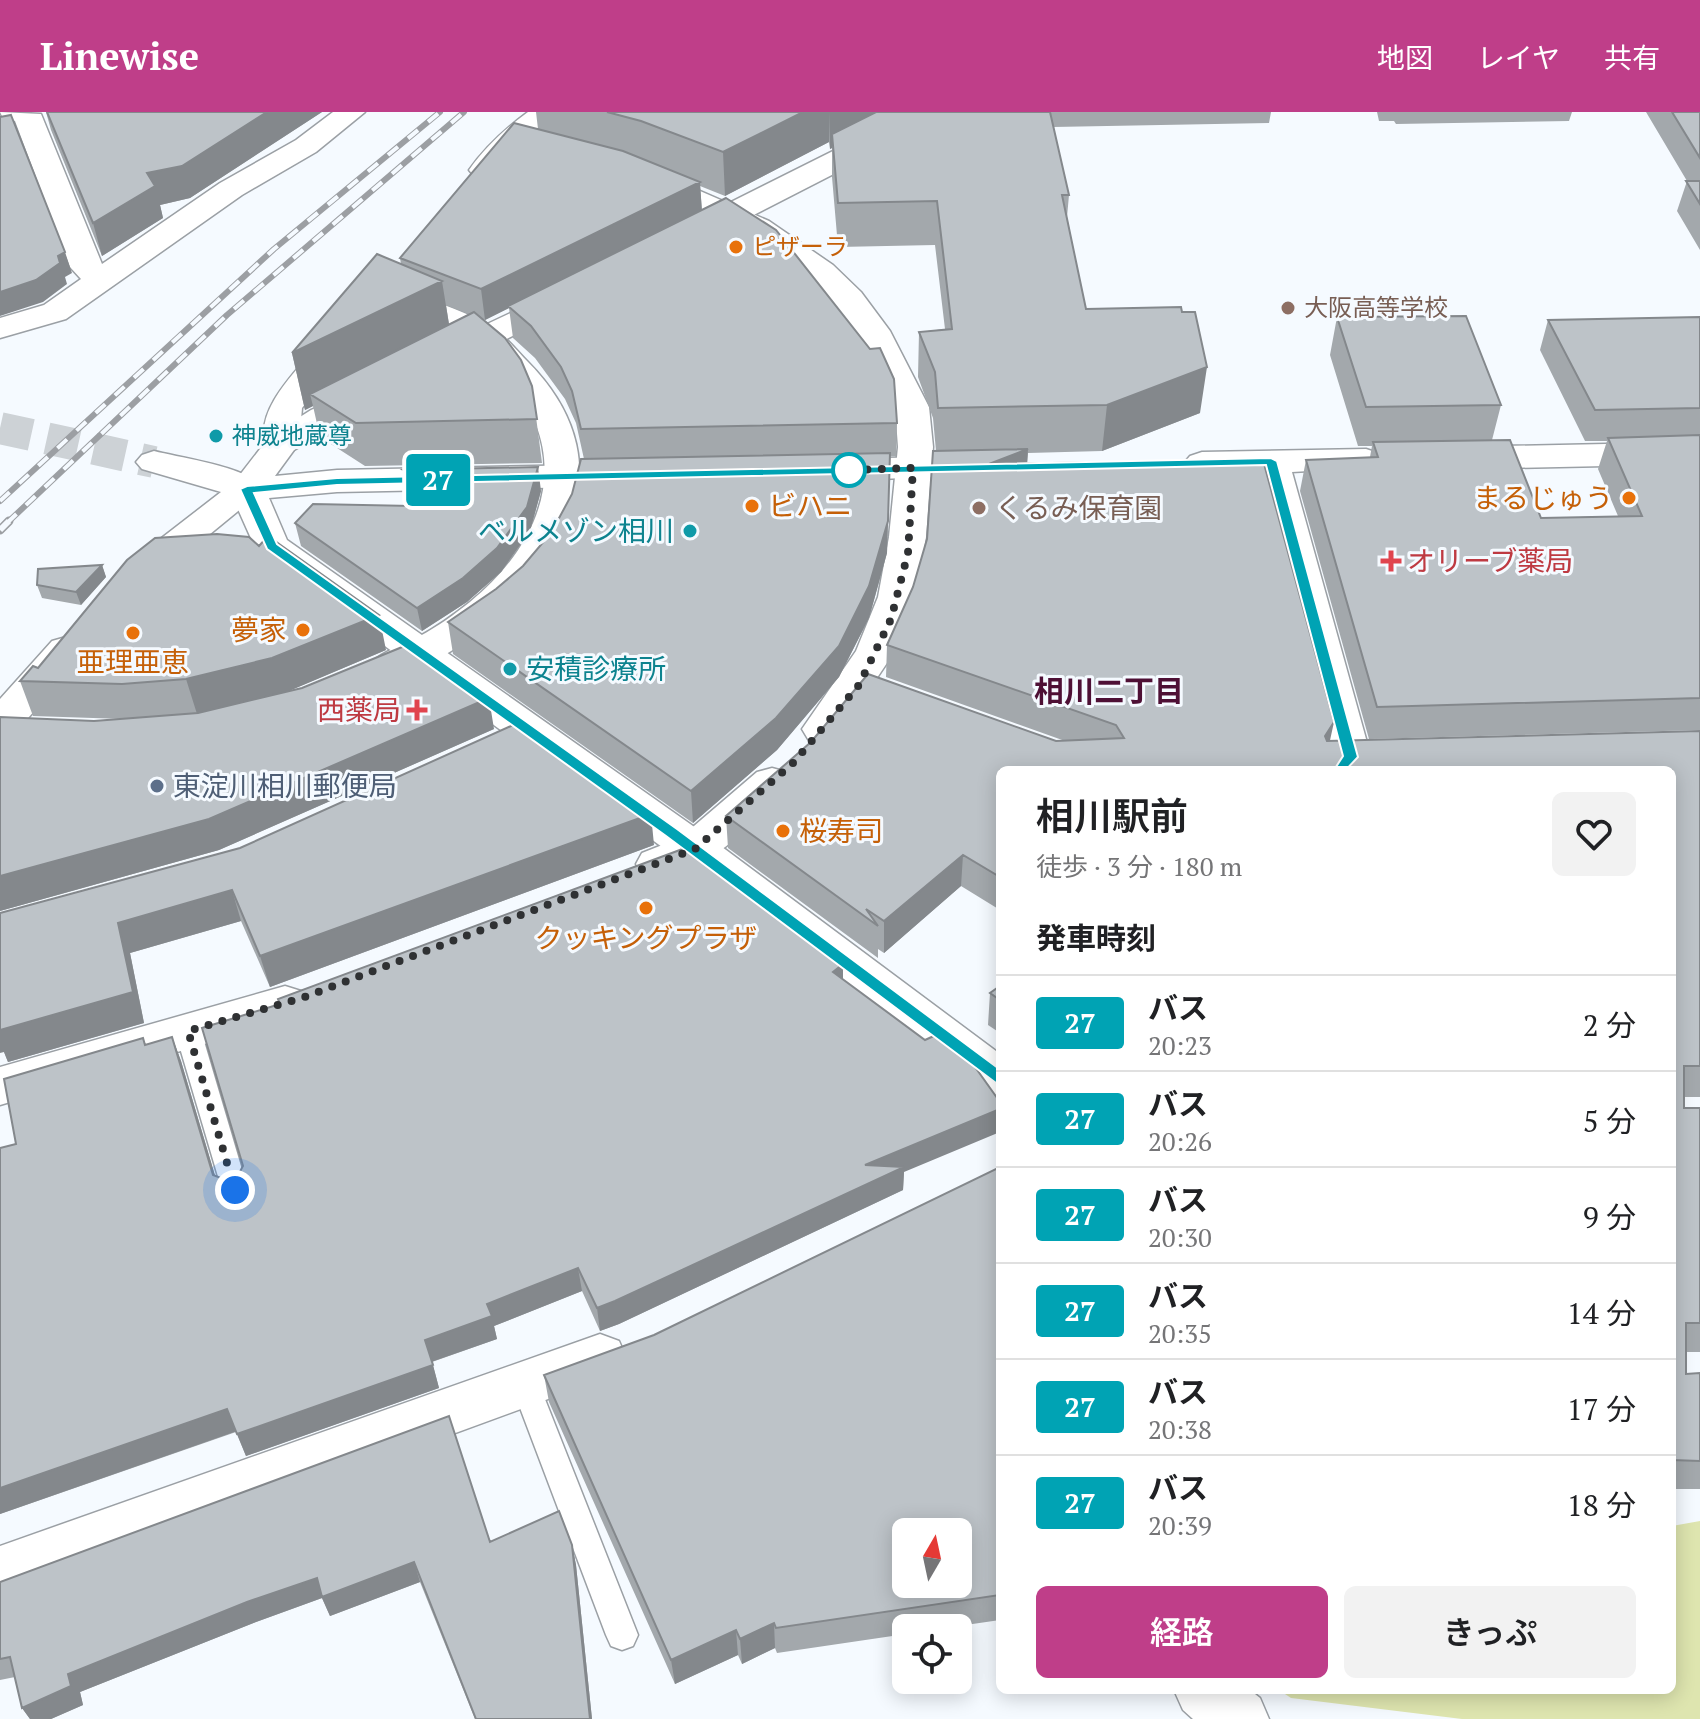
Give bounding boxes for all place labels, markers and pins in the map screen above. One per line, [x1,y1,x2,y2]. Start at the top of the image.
place label: ピザーラ [752,230,848,262]
marker: ピザーラ [727,238,745,256]
place label: 大阪高等学校 [1304,291,1448,323]
marker: 大阪高等学校 [1279,299,1297,317]
place label: 神威地蔵尊 [232,419,352,451]
marker: 神威地蔵尊 [207,427,225,445]
unlabelled marker [832,453,866,487]
place label: まるじゅう [1473,479,1613,516]
place label: ビハニ [768,487,852,524]
place label: くるみ保育園 [995,489,1162,526]
marker: まるじゅう [1620,489,1638,507]
marker: ビハニ [743,497,761,515]
marker: くるみ保育園 [970,499,988,517]
place label: ベルメゾン相川 [478,512,674,549]
marker: ベルメゾン相川 [681,522,699,540]
place label: オリーブ薬局 [1407,542,1573,579]
marker: オリーブ薬局 [1382,552,1400,570]
place label: 夢家 [231,611,287,648]
marker: 夢家 [294,621,312,639]
marker: 亜理亜恵 [124,624,142,642]
place label: 亜理亜恵 [77,643,189,680]
place label: 安積診療所 [526,650,666,687]
marker: 安積診療所 [501,660,519,678]
place label: 西薬局 [317,691,401,728]
marker: 西薬局 [408,701,426,719]
place label: 東淀川相川郵便局 [173,767,397,804]
marker: 東淀川相川郵便局 [148,777,166,795]
place label: 桜寿司 [799,812,883,849]
marker: 桜寿司 [774,822,792,840]
marker: クッキングプラザ [637,899,655,917]
place label: クッキングプラザ [534,919,758,956]

